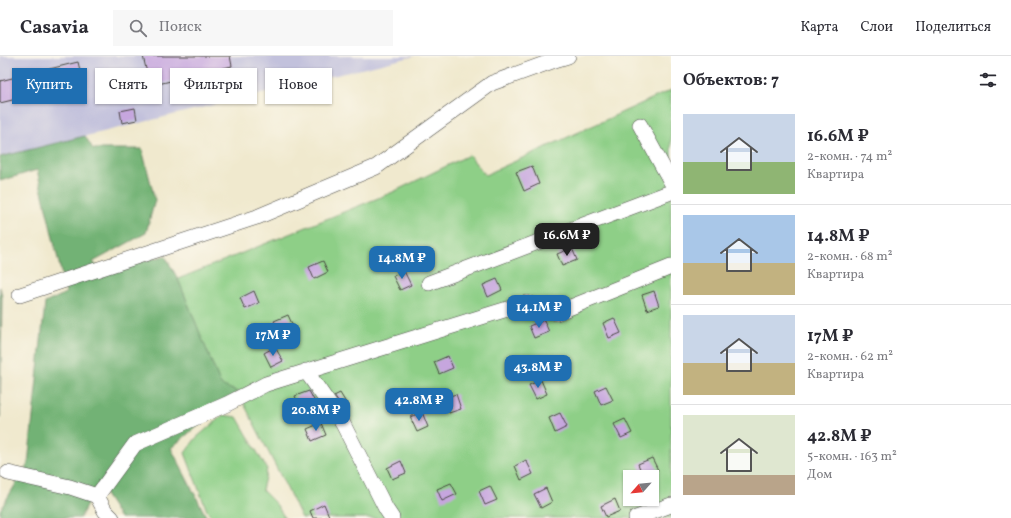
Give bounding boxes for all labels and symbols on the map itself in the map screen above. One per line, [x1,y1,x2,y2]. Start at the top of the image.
pin: 16.6M ₽ [530,223,604,257]
pin: 14.8M ₽ [365,246,439,280]
pin: 14.1M ₽ [502,295,576,329]
pin: 17M ₽ [245,323,301,357]
pin: 43.8M ₽ [501,355,575,389]
pin: 42.8M ₽ [382,388,456,422]
pin: 20.8M ₽ [279,398,353,432]
north arrow [623,470,659,506]

